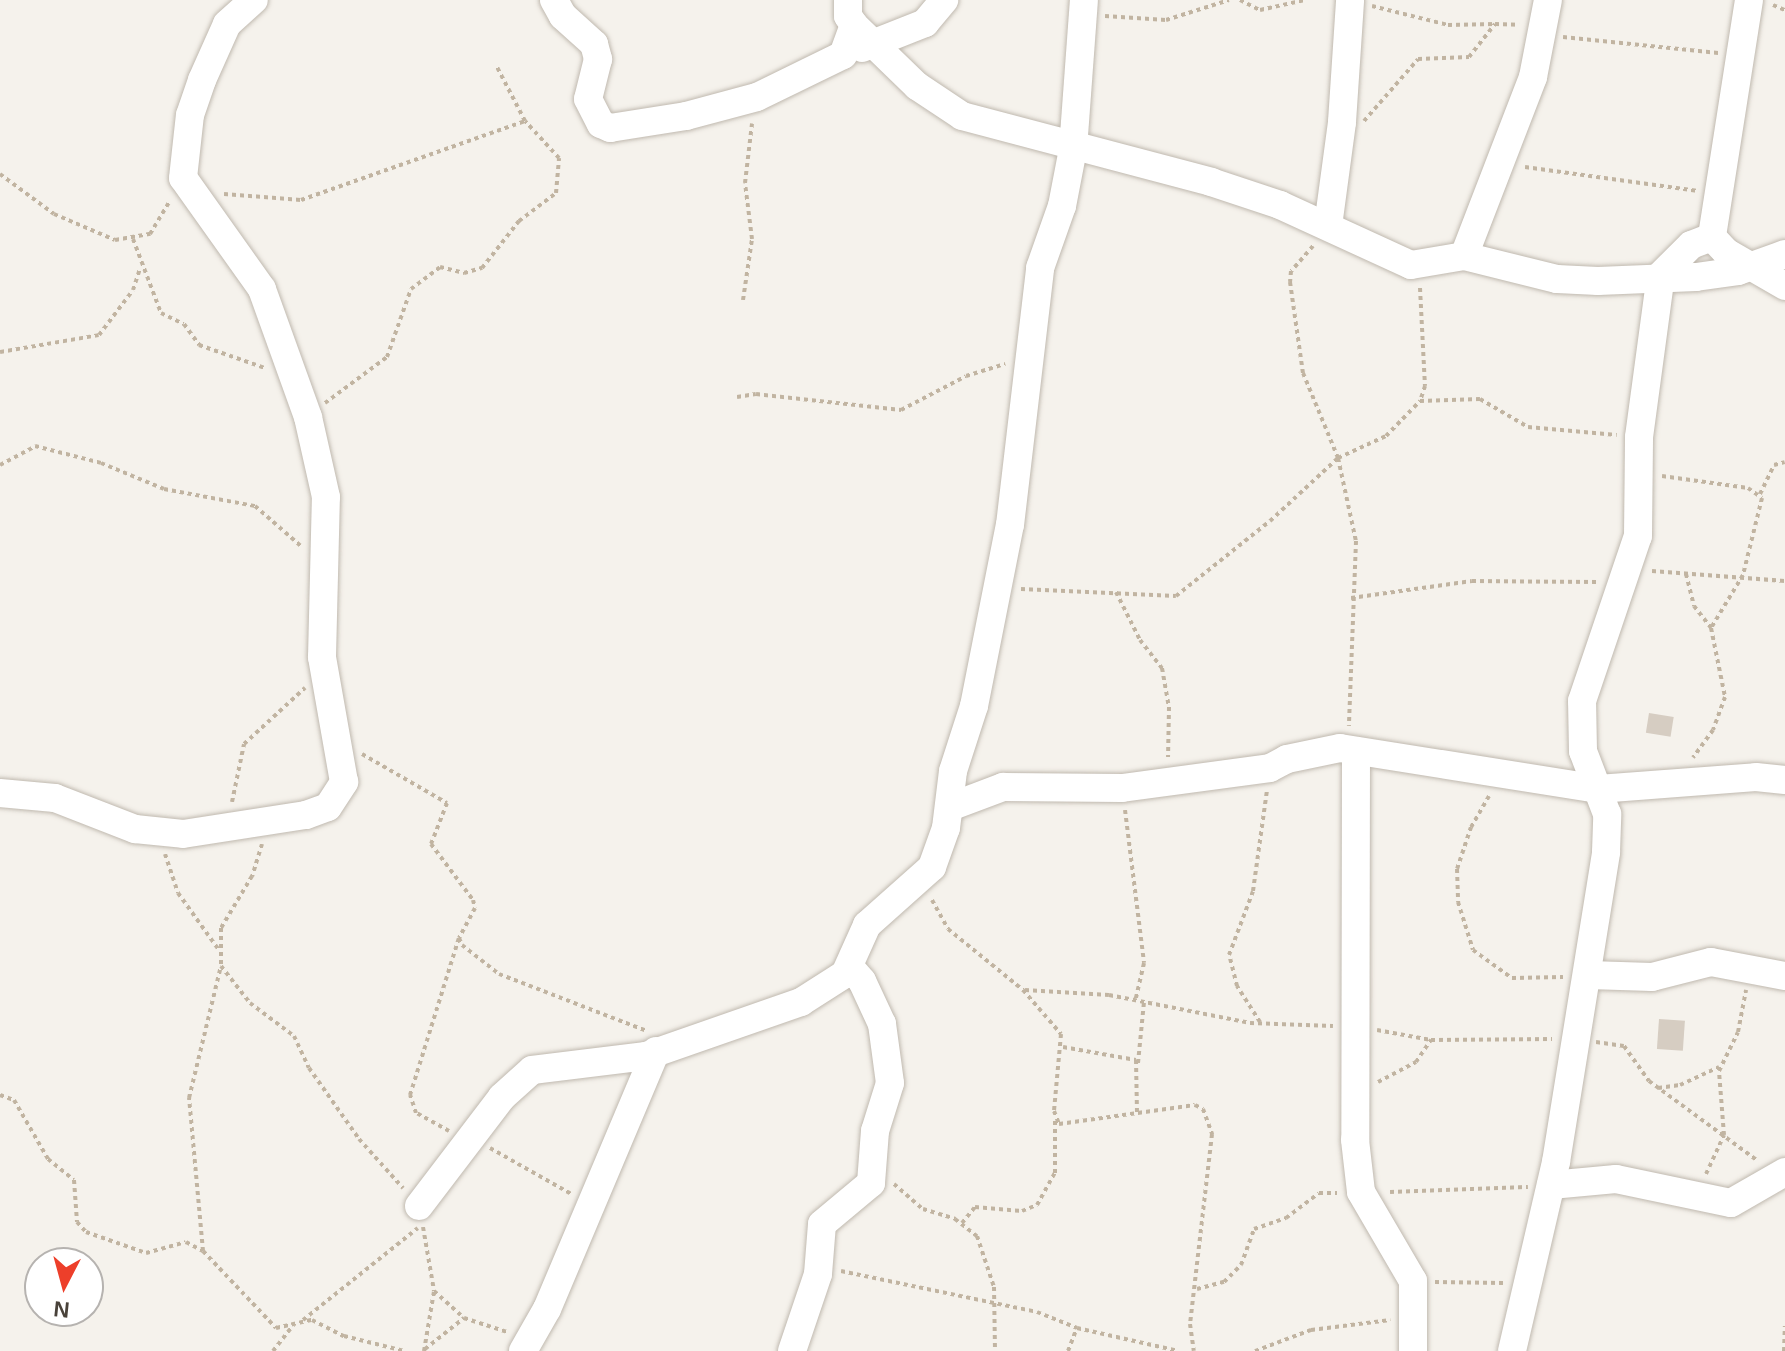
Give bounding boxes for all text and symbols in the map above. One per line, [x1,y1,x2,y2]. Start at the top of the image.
north arrow [24,1247,104,1327]
text: N [52,1296,71,1323]

